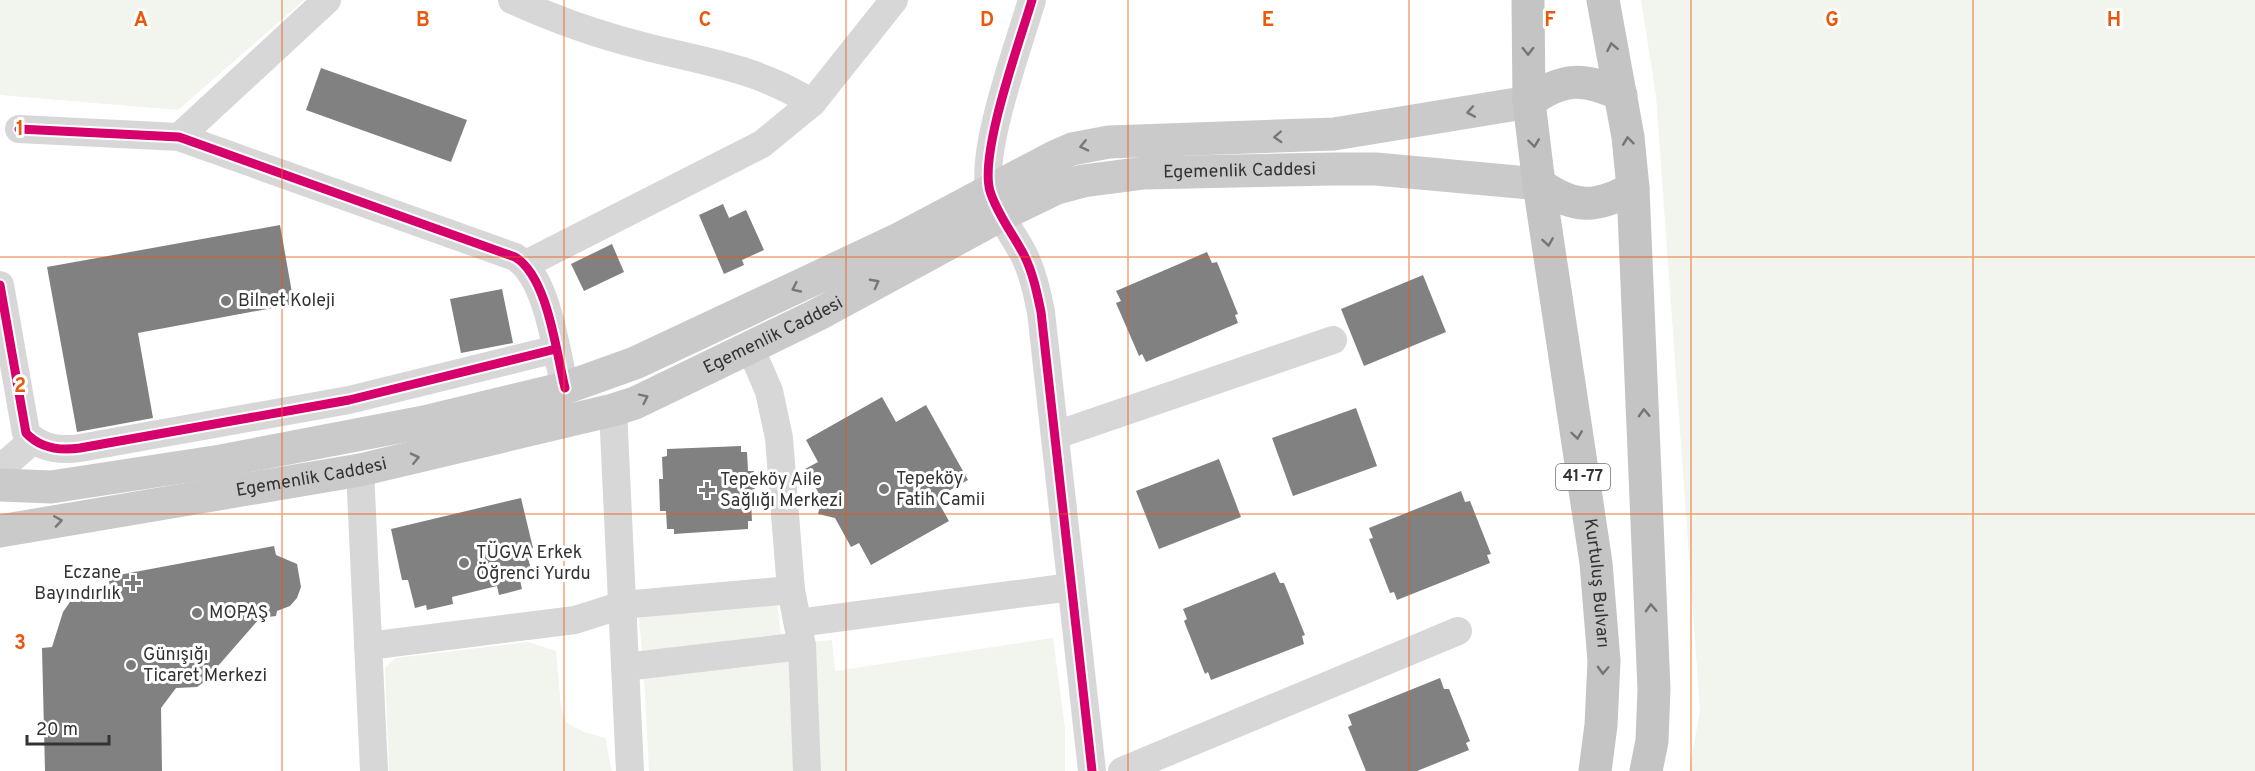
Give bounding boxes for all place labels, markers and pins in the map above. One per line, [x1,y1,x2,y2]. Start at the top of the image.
place label: Bilnet Koleji [238,290,335,313]
marker: Bilnet Koleji [219,294,233,308]
place label: Tepeköy Fatih Camii [896,468,985,512]
place label: Tepeköy Aile Sağlığı Merkezi [720,469,843,513]
marker: Tepeköy Aile Sağlığı Merkezi [698,481,716,499]
marker: Tepeköy Fatih Camii [877,482,891,496]
place label: TÜGVA Erkek Öğrenci Yurdu [476,540,591,586]
marker: TÜGVA Erkek Öğrenci Yurdu [457,556,471,570]
place label: Eczane Bayındırlık [34,562,121,606]
marker: Eczane Bayındırlık [126,576,140,590]
place label: MOPAŞ [209,602,269,625]
marker: MOPAŞ [190,606,204,620]
place label: Günışığı Ticaret Merkezi [143,644,267,688]
marker: Günışığı Ticaret Merkezi [124,658,138,672]

